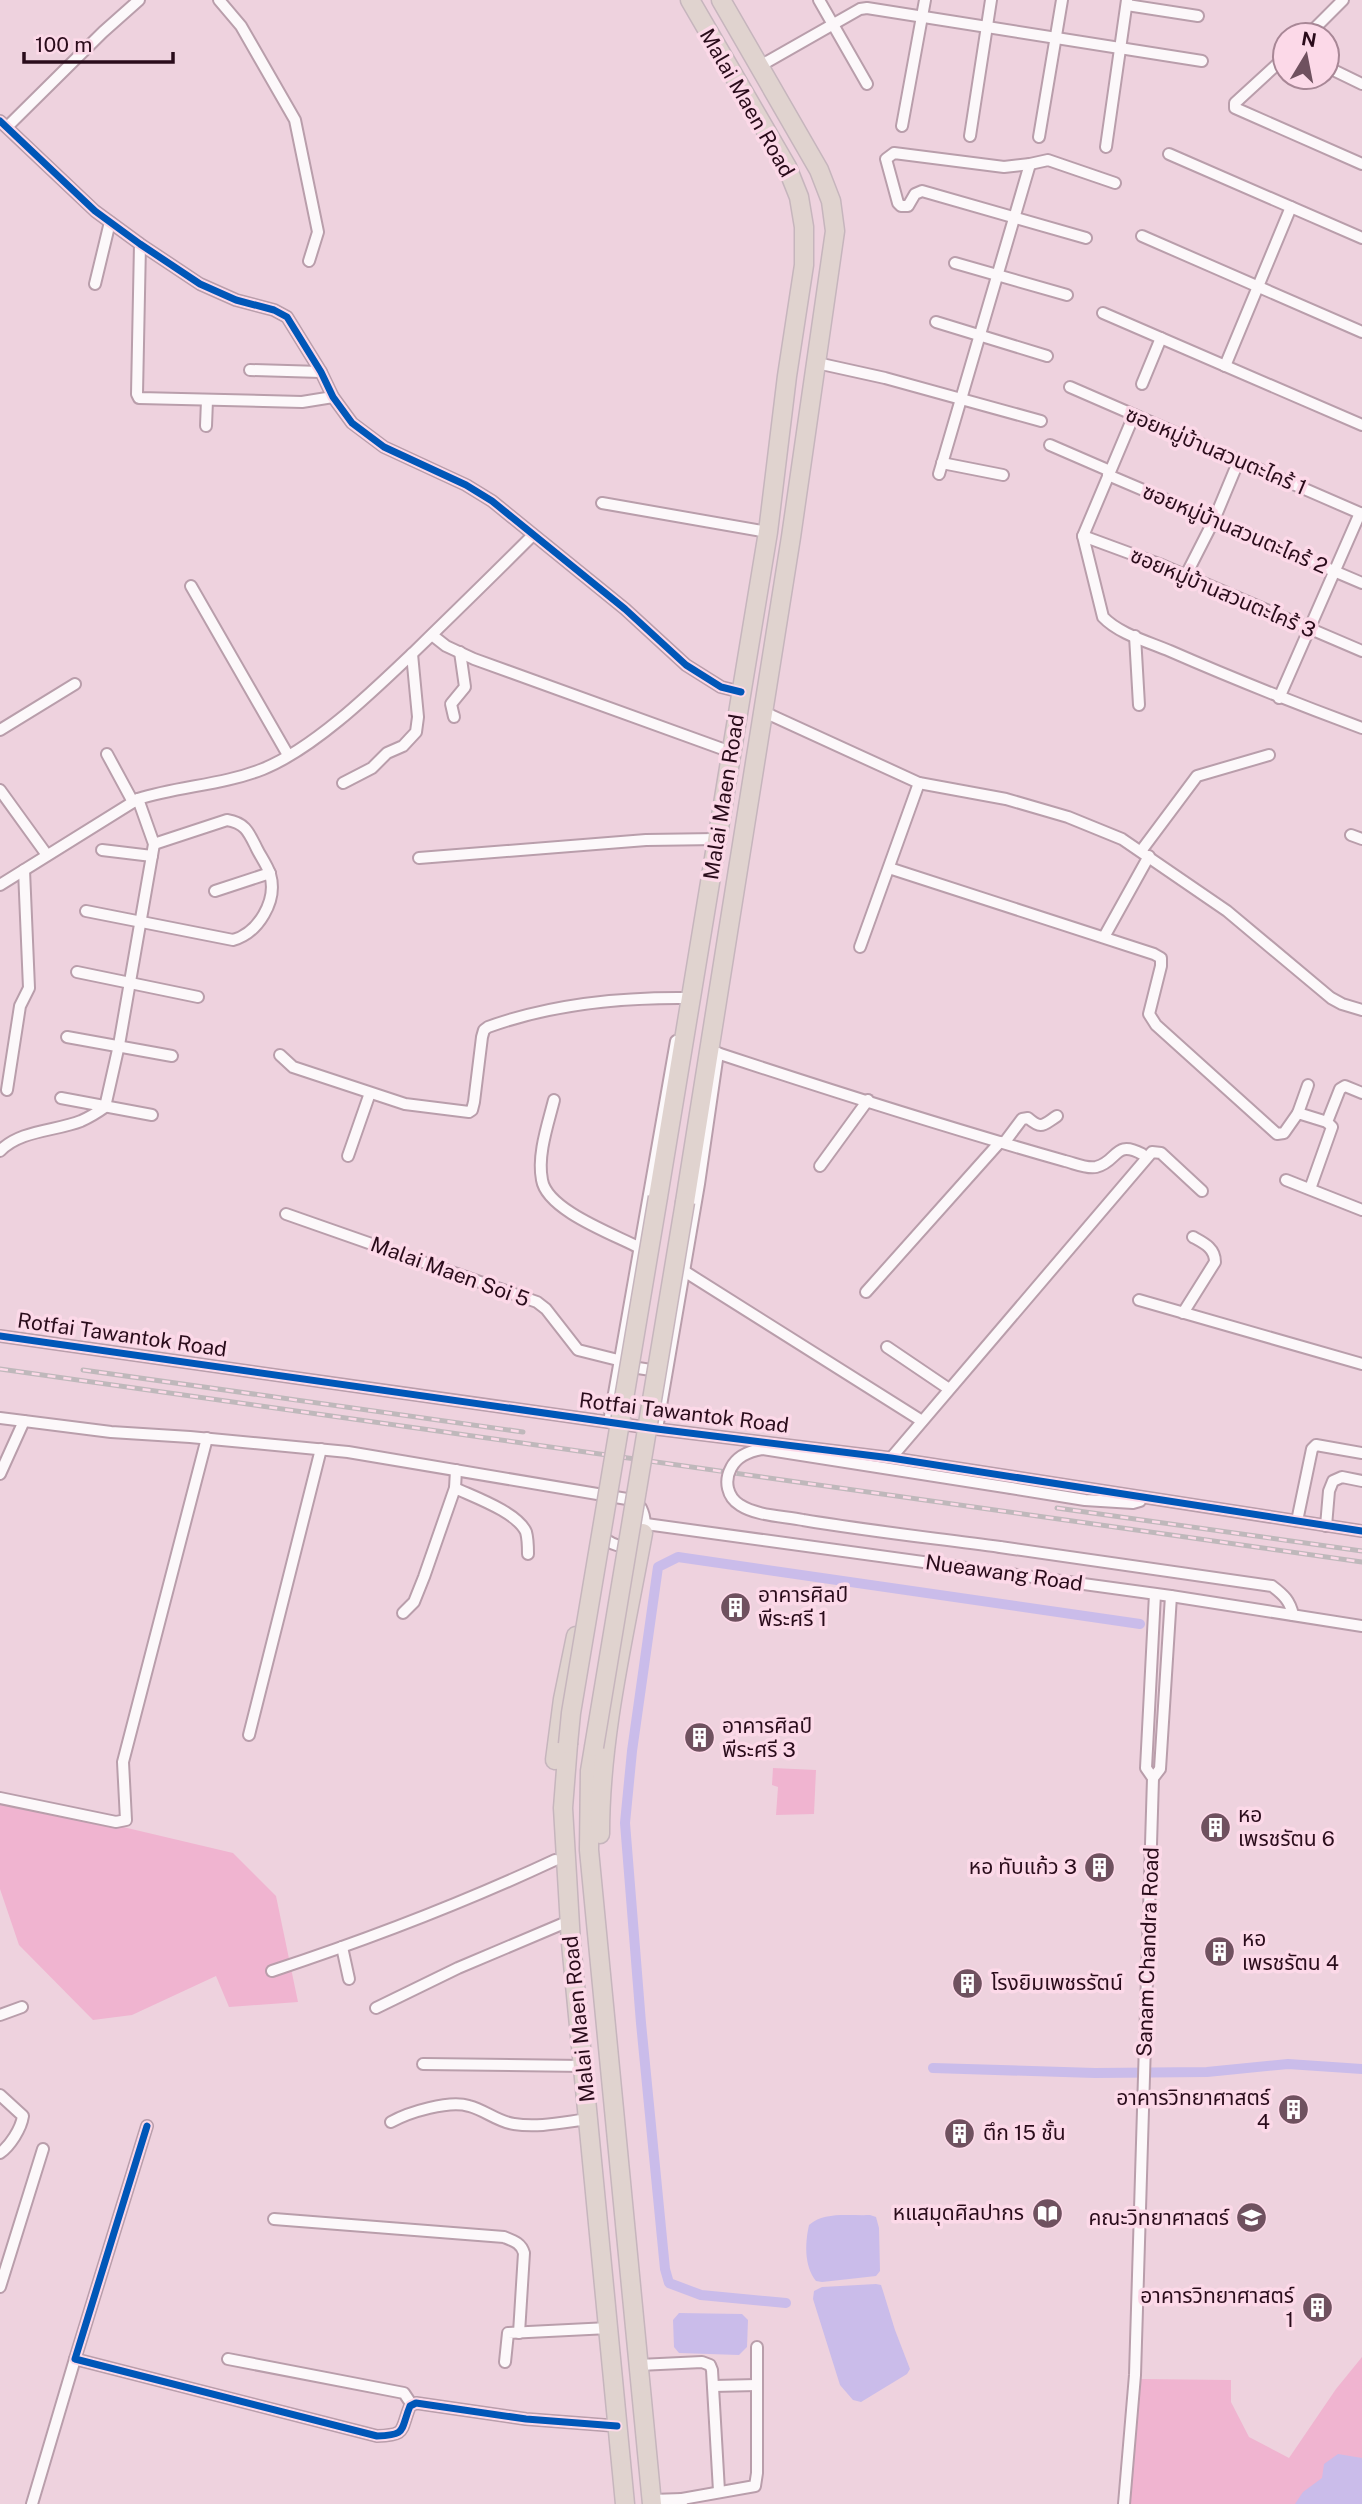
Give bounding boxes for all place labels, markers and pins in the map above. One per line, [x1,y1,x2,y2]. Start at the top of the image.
place label: อาคารศิลป์ พีระศรี 1 [758,1582,848,1631]
building icon: อาคารศิลป์ พีระศรี 1 [718,1590,752,1624]
place label: อาคารศิลป์ พีระศรี 3 [722,1713,812,1762]
building icon: อาคารศิลป์ พีระศรี 3 [682,1721,716,1755]
place label: หอ เพรชรัตน 6 [1238,1802,1335,1851]
building icon: หอ เพรชรัตน 6 [1198,1810,1232,1844]
building icon: หอ ทับแก้ว 3 [1083,1850,1117,1884]
place label: หอ ทับแก้ว 3 [969,1854,1077,1879]
place label: หอ เพรชรัตน 4 [1242,1926,1339,1975]
building icon: หอ เพรชรัตน 4 [1202,1934,1236,1968]
building icon: โรงยิมเพชรรัตน์ [951,1966,985,2000]
place label: โรงยิมเพชรรัตน์ [991,1970,1123,1995]
place label: อาคารวิทยาศาสตร์ 4 [1116,2085,1271,2134]
building icon: อาคารวิทยาศาสตร์ 4 [1276,2093,1310,2127]
building icon: ตึก 15 ชั้น [943,2116,977,2150]
place label: ตึก 15 ชั้น [983,2119,1066,2145]
library icon: หแสมุดศิลปากร [1030,2196,1064,2230]
place label: หแสมุดศิลปากร [893,2200,1024,2226]
school or university icon: คณะวิทยาศาสตร์ [1235,2201,1269,2235]
place label: คณะวิทยาศาสตร์ [1088,2205,1230,2230]
place label: อาคารวิทยาศาสตร์ 1 [1140,2283,1295,2332]
building icon: อาคารวิทยาศาสตร์ 1 [1300,2291,1334,2325]

